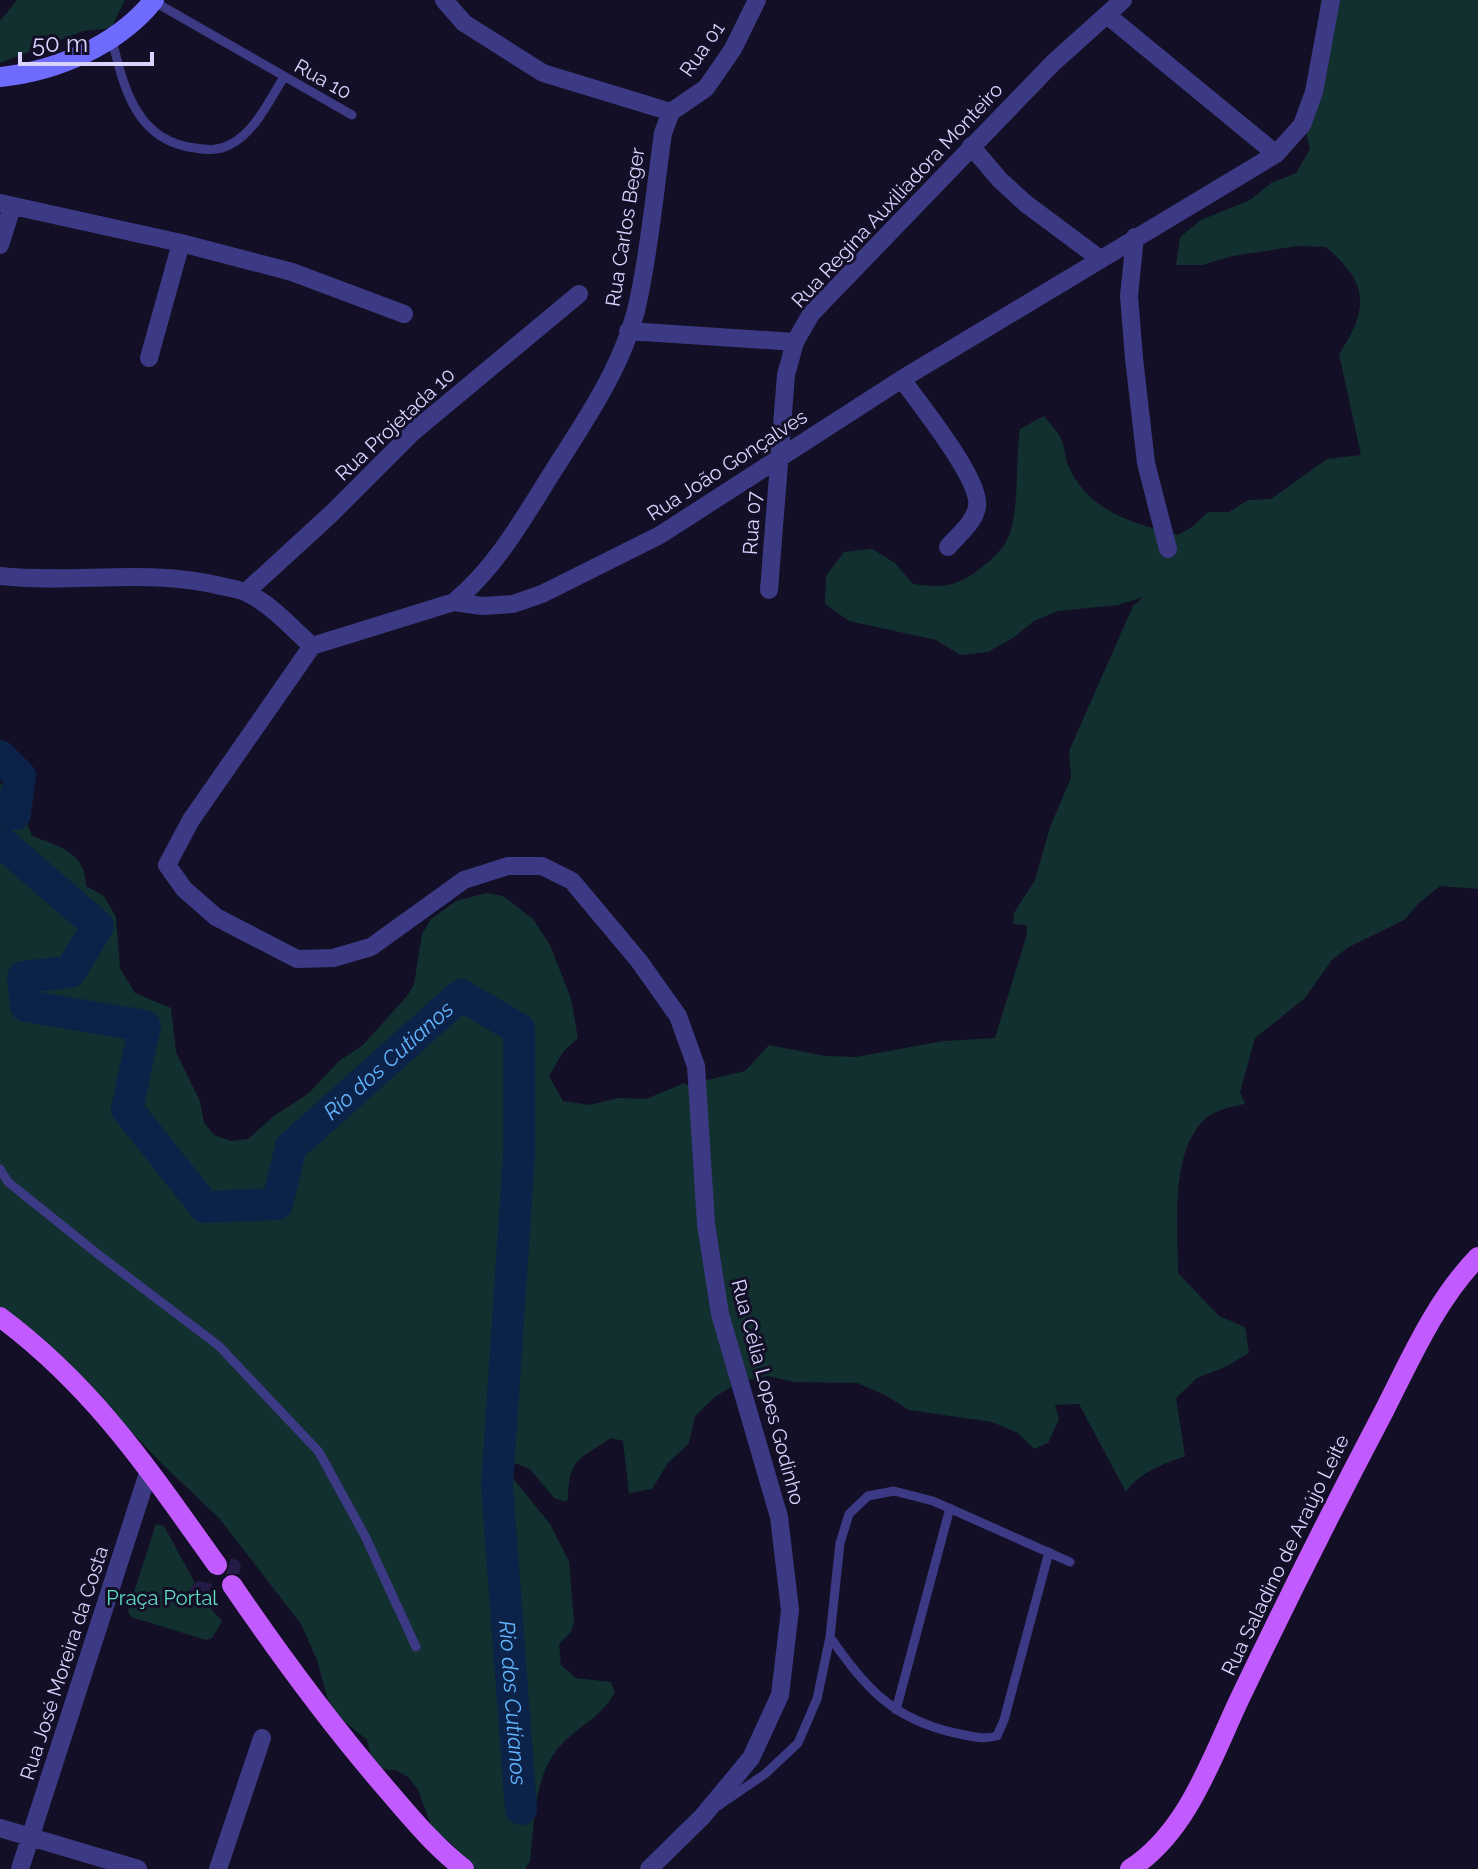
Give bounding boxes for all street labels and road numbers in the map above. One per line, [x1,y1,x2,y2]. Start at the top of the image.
street label: Rua 01 [675,17,730,81]
street label: Rua 10 [290,54,356,104]
street label: Rua Regina Auxiliadora Monteiro [786,78,1008,312]
street label: Rua Carlos Beger [601,146,649,308]
street label: Rua Projetada 10 [330,362,460,486]
street label: Rua João Gonçalves [642,404,812,526]
street label: Rua 07 [738,490,766,556]
street label: Rua Célia Lopes Godinho [726,1277,810,1507]
street label: Rua Saladino de Araújo Leite [1216,1430,1354,1679]
street label: Rua José Moreira da Costa [15,1543,113,1783]

